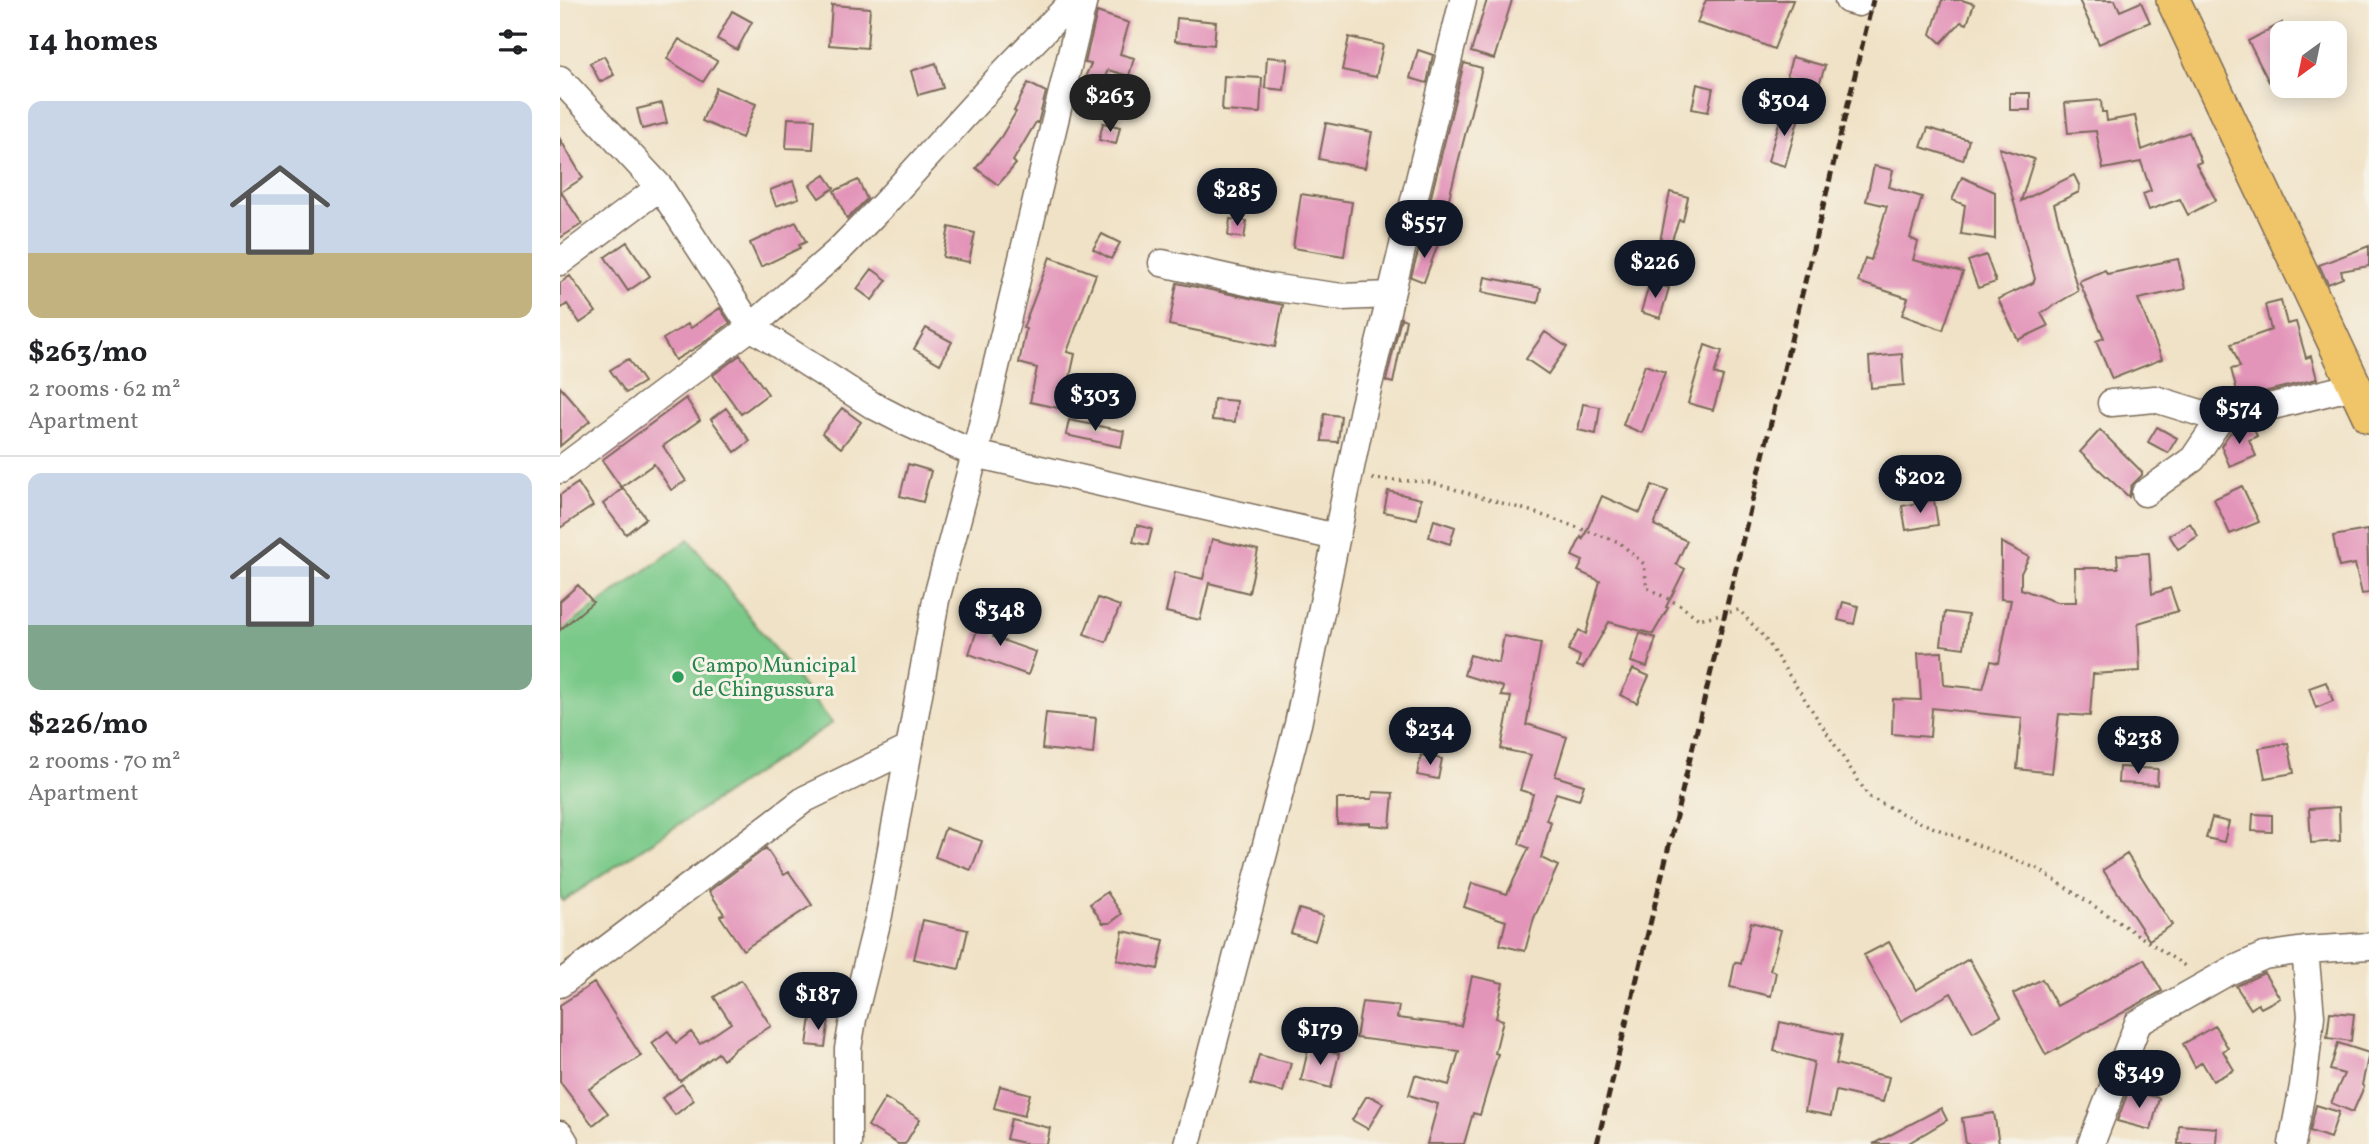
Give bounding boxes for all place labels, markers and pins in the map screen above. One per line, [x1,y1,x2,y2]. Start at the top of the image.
pin: $263 [1069,74,1151,134]
pin: $304 [1743,78,1825,138]
pin: $285 [1196,168,1278,228]
pin: $557 [1383,201,1465,260]
pin: $226 [1614,240,1696,300]
pin: $303 [1054,374,1136,433]
pin: $574 [2198,386,2280,446]
pin: $202 [1879,456,1961,515]
pin: $348 [959,588,1041,648]
place label: Campo Municipal de Chingussura [692,652,856,705]
marker: Campo Municipal de Chingussura [670,669,686,685]
pin: $234 [1389,708,1471,767]
pin: $238 [2097,716,2179,776]
pin: $187 [777,972,859,1032]
pin: $179 [1279,1007,1361,1067]
pin: $349 [2098,1050,2180,1110]

